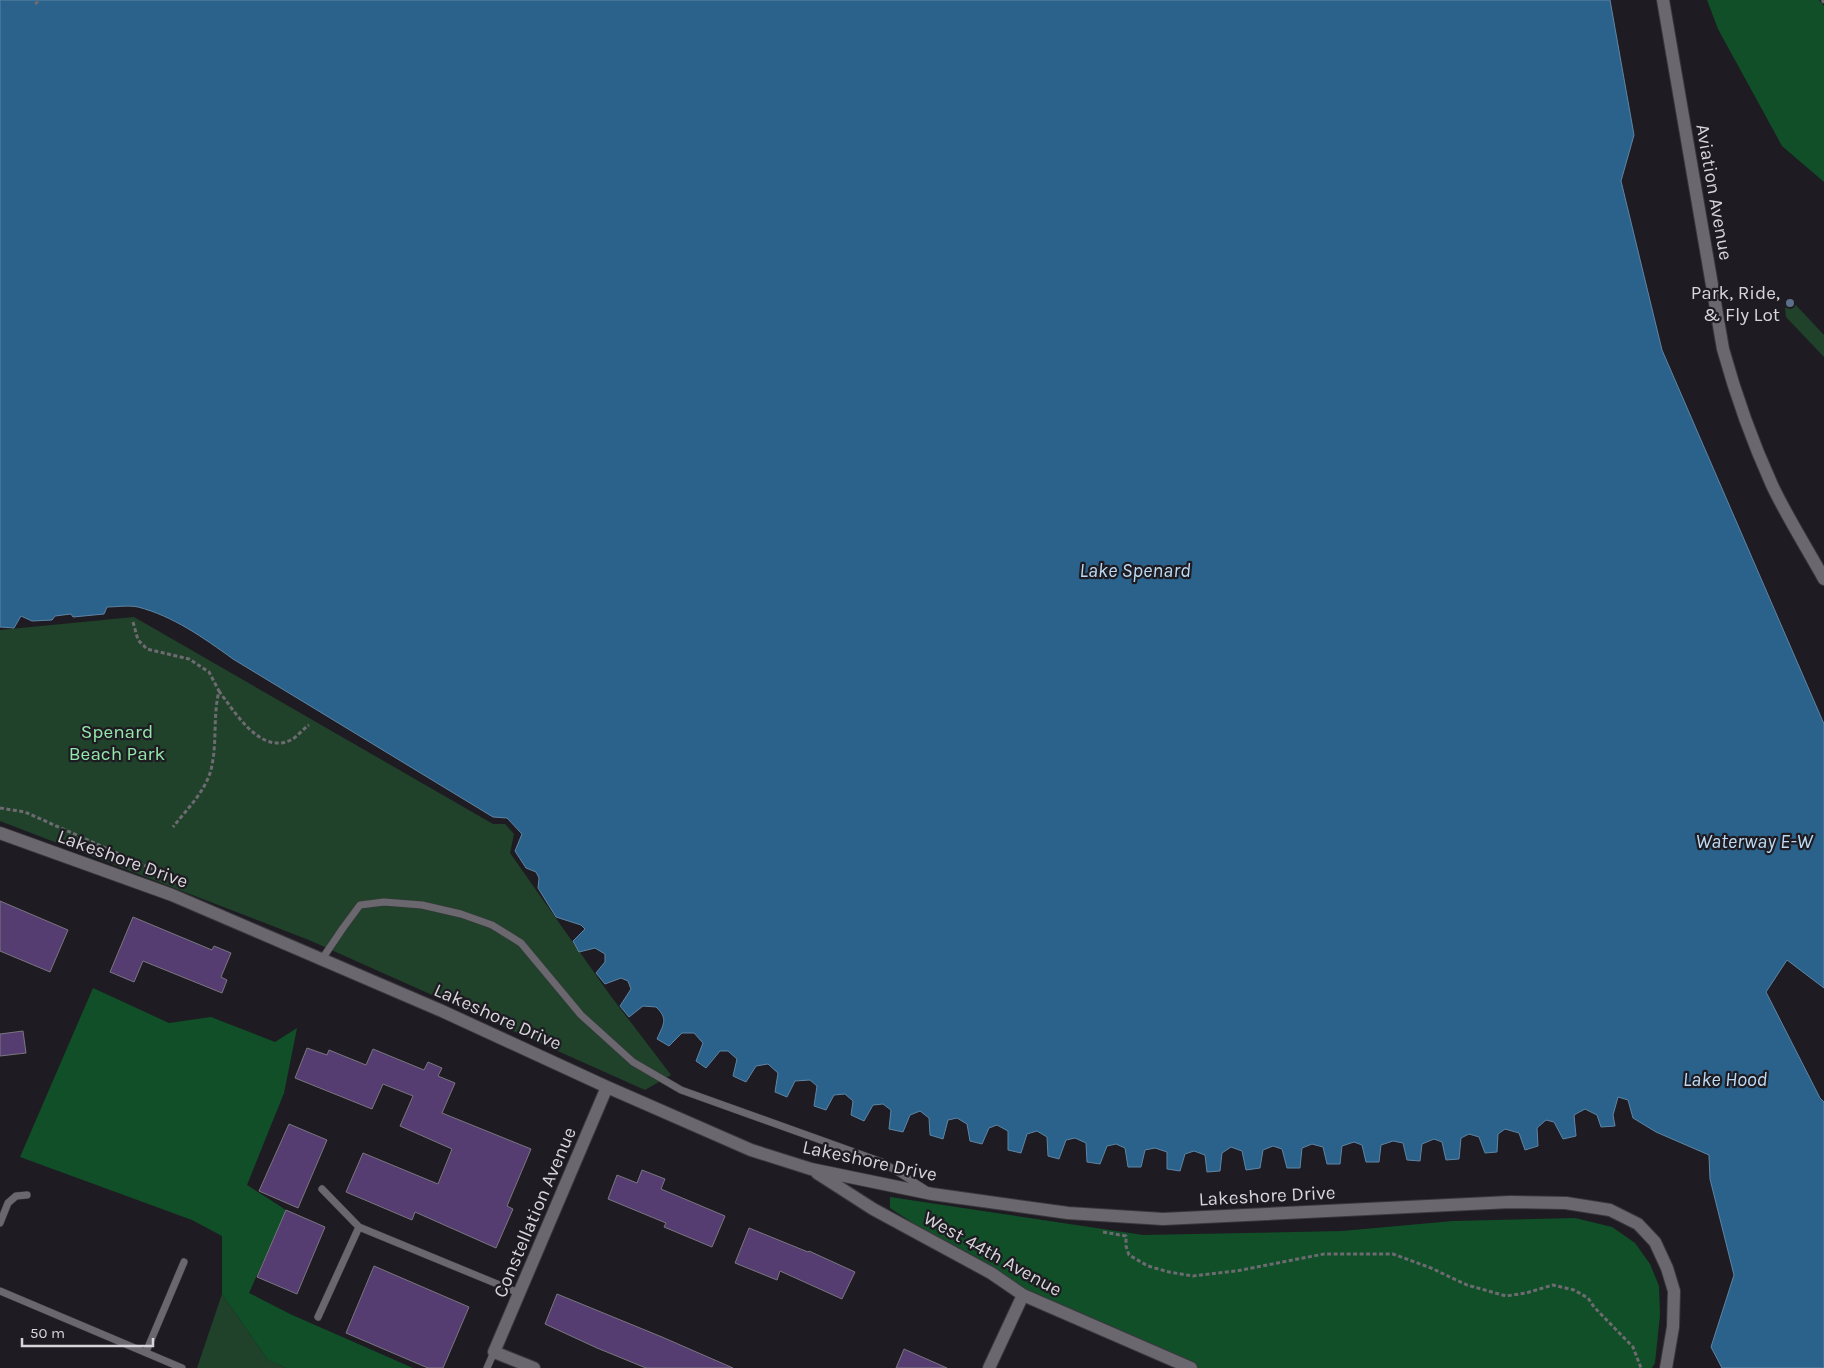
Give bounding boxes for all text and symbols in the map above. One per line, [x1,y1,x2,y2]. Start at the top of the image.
street label: Aviation Avenue [1691,122,1737,262]
place label: Park, Ride, & Fly Lot [1691,282,1780,326]
marker: Park, Ride, & Fly Lot [1784,297,1796,309]
water label: Lake Spenard [1079,559,1191,582]
park label: Spenard Beach Park [69,721,165,765]
street label: Lakeshore Drive [54,825,191,893]
water label: Waterway E-W [1695,830,1814,853]
street label: Lakeshore Drive [430,979,565,1055]
water label: Lake Hood [1683,1068,1768,1091]
street label: Constellation Avenue [489,1124,581,1301]
street label: Lakeshore Drive [800,1136,939,1186]
street label: Lakeshore Drive [1198,1181,1336,1211]
street label: West 44th Avenue [920,1207,1065,1301]
scale bar [22,1316,154,1348]
text: 50 m [30,1324,65,1342]

